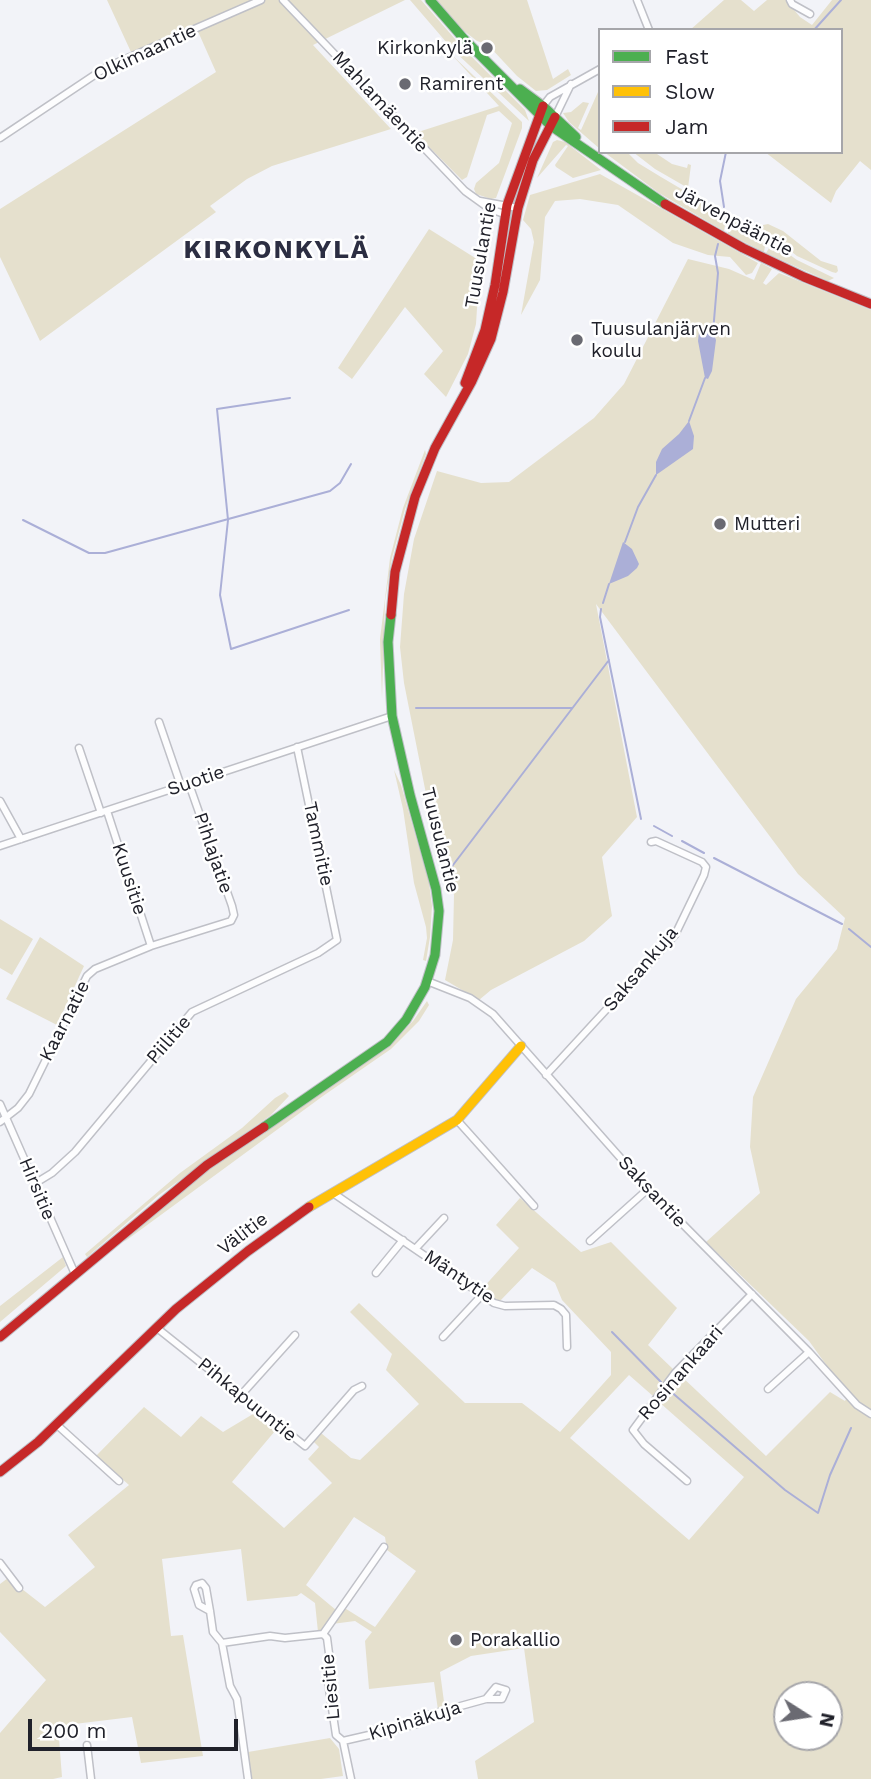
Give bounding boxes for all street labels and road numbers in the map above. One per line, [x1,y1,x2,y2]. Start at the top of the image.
street label: Olkimaantie [90,19,200,87]
street label: Mahlamäentie [327,46,433,158]
street label: Järvenpääntie [671,180,797,262]
street label: Tuusulantie [460,200,502,310]
street label: Suotie [164,761,228,801]
street label: Tuusulantie [416,785,464,895]
street label: Tammitie [298,800,338,888]
street label: Pihlajatie [188,809,238,897]
street label: Kuusitie [107,840,151,918]
street label: Saksankuja [599,922,683,1016]
street label: Kaarnatie [35,977,95,1065]
street label: Piilitie [142,1011,196,1069]
street label: Saksantie [613,1151,691,1233]
street label: Hirsitie [14,1154,60,1224]
street label: Välitie [213,1208,273,1260]
street label: Mäntytie [419,1245,499,1309]
street label: Rosinankaari [634,1321,728,1425]
street label: Pihkapuuntie [193,1353,301,1447]
street label: Liesitie [317,1653,345,1721]
street label: Kipinäkuja [366,1696,464,1746]

